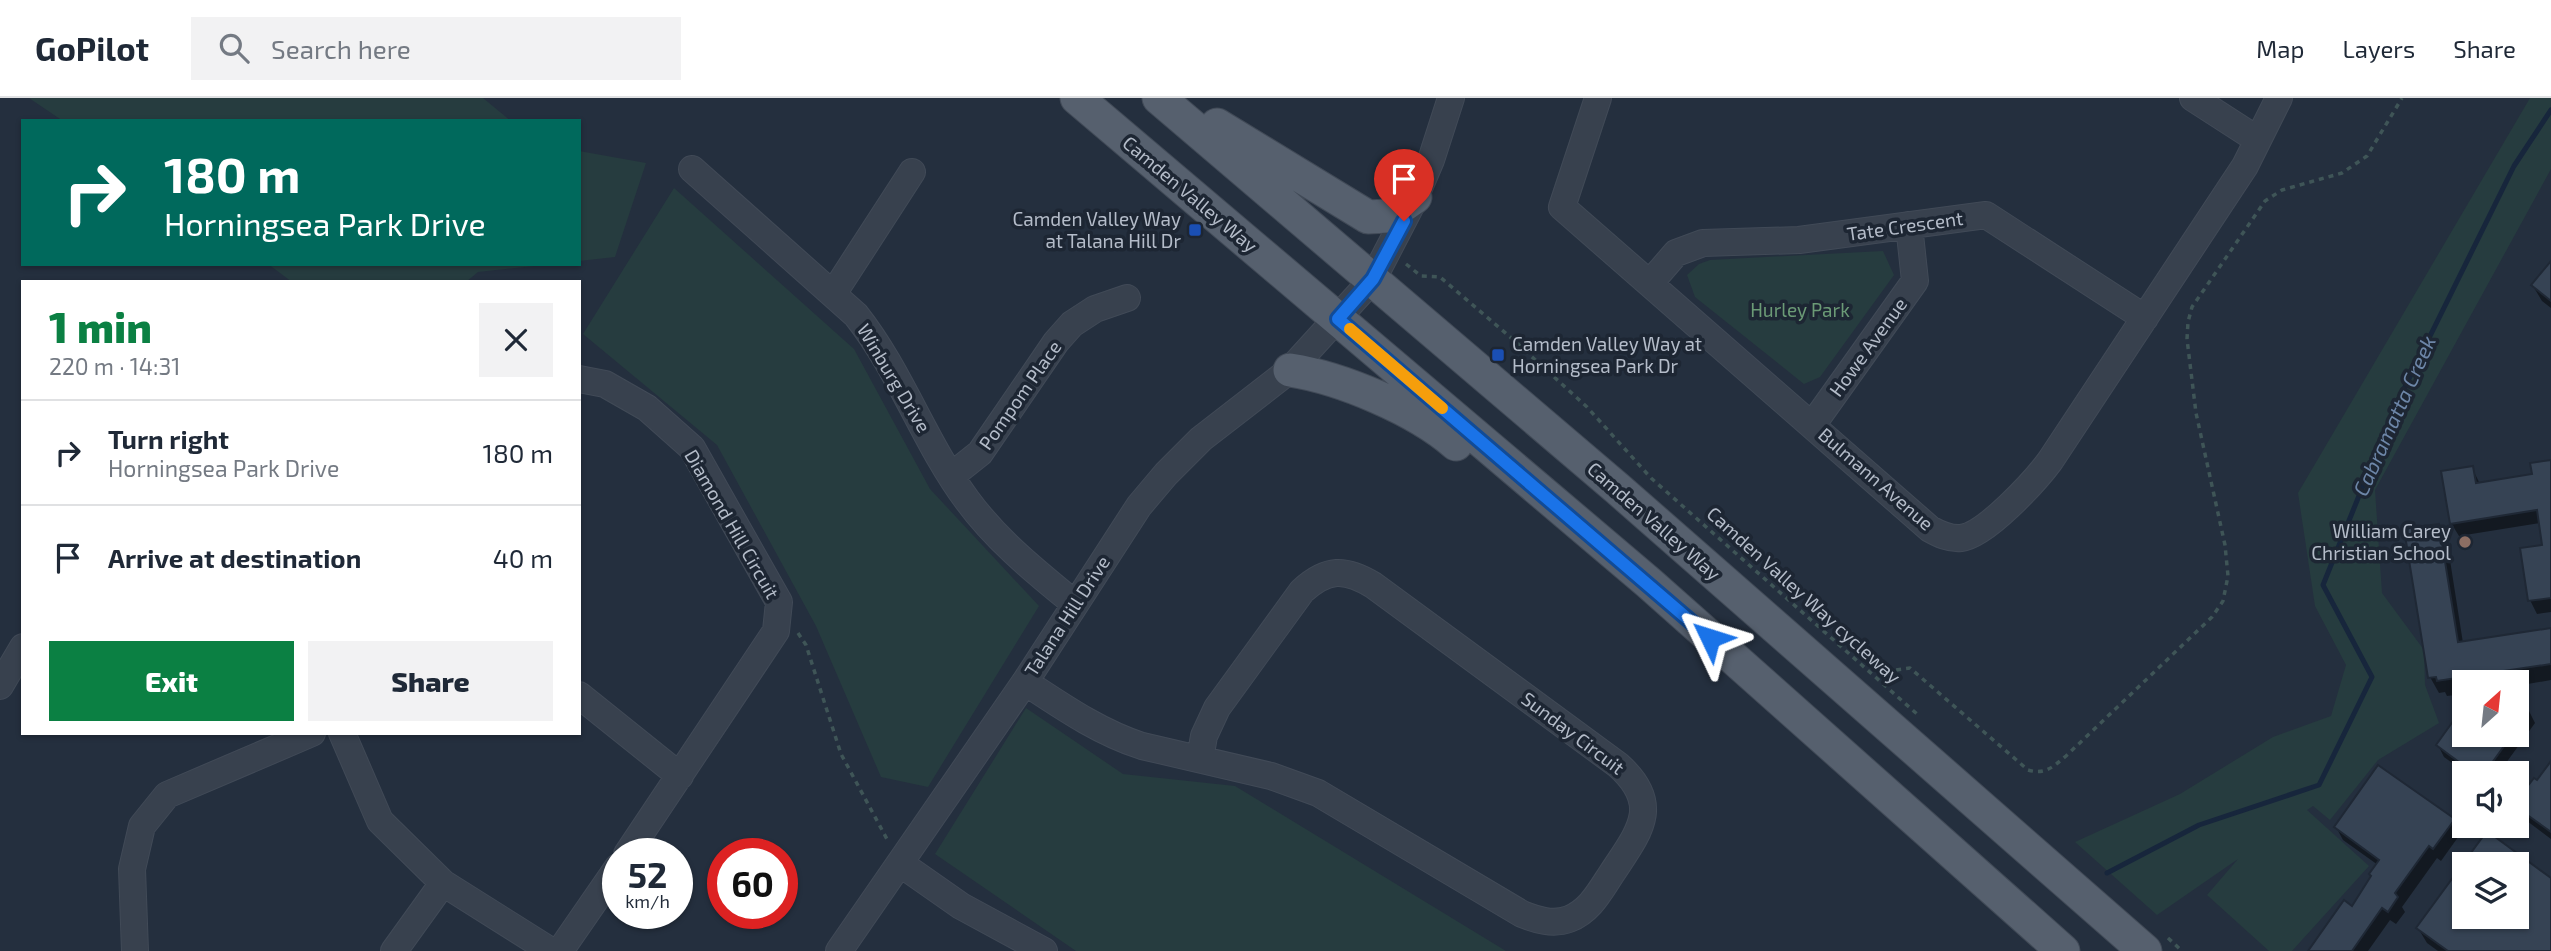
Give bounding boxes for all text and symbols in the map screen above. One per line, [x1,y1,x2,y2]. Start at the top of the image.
search box [191,17,681,80]
text: GoPilot [35,28,149,68]
icon: search [215,29,253,67]
text: Search here [271,33,411,64]
text: Map [2256,34,2304,63]
text: Layers [2342,34,2415,63]
text: Share [2453,34,2516,63]
street label: Camden Valley Way [1118,131,1262,257]
text: 180 m [164,144,300,203]
icon: right [49,147,140,238]
pin [1374,149,1434,221]
icon: arrive [1385,160,1423,198]
text: Horningsea Park Drive [164,204,486,242]
street label: Tate Crescent [1845,206,1964,245]
place label: Camden Valley Way at Talana Hill Dr [1012,207,1181,252]
marker: Camden Valley Way at Talana Hill Dr [1187,222,1203,238]
street label: Howe Avenue [1824,293,1911,401]
park label: Hurley Park [1750,298,1850,321]
text: 1 min [49,301,152,351]
button: close [479,303,553,377]
street label: Winburg Drive [853,319,936,436]
water label: Cabramatta Creek [2347,331,2440,499]
place label: Camden Valley Way at Horningsea Park Dr [1512,332,1702,377]
street label: Pompom Place [974,336,1066,454]
marker: Camden Valley Way at Horningsea Park Dr [1490,347,1506,363]
text: 220 m · 14:31 [49,352,180,380]
street label: Bulmann Avenue [1814,422,1939,535]
text: Turn right [108,423,229,454]
icon: right [49,434,87,472]
text: 180 m [483,437,553,468]
street label: Diamond Hill Circuit [680,445,785,603]
text: Horningsea Park Drive [108,454,339,482]
street label: Camden Valley Way [1583,457,1725,585]
street label: Camden Valley Way cycleway [1703,501,1906,688]
place label: William Carey Christian School [2311,519,2451,564]
marker: William Carey Christian School [2457,534,2473,550]
icon: arrive [49,539,87,577]
text: Arrive at destination [108,542,361,573]
text: 40 m [493,542,553,573]
street label: Talana Hill Drive [1019,551,1114,680]
position arrow [1673,601,1747,675]
button: Exit [49,641,294,721]
button: Share [308,641,553,721]
north arrow [2452,670,2529,747]
map controls [2452,670,2529,929]
street label: Sunday Circuit [1517,686,1629,779]
button: sound [2452,761,2529,838]
speed limit sign: 60 [707,838,798,929]
button: layers [2452,852,2529,929]
text: 52 [628,853,667,895]
text: km/h [625,890,670,912]

